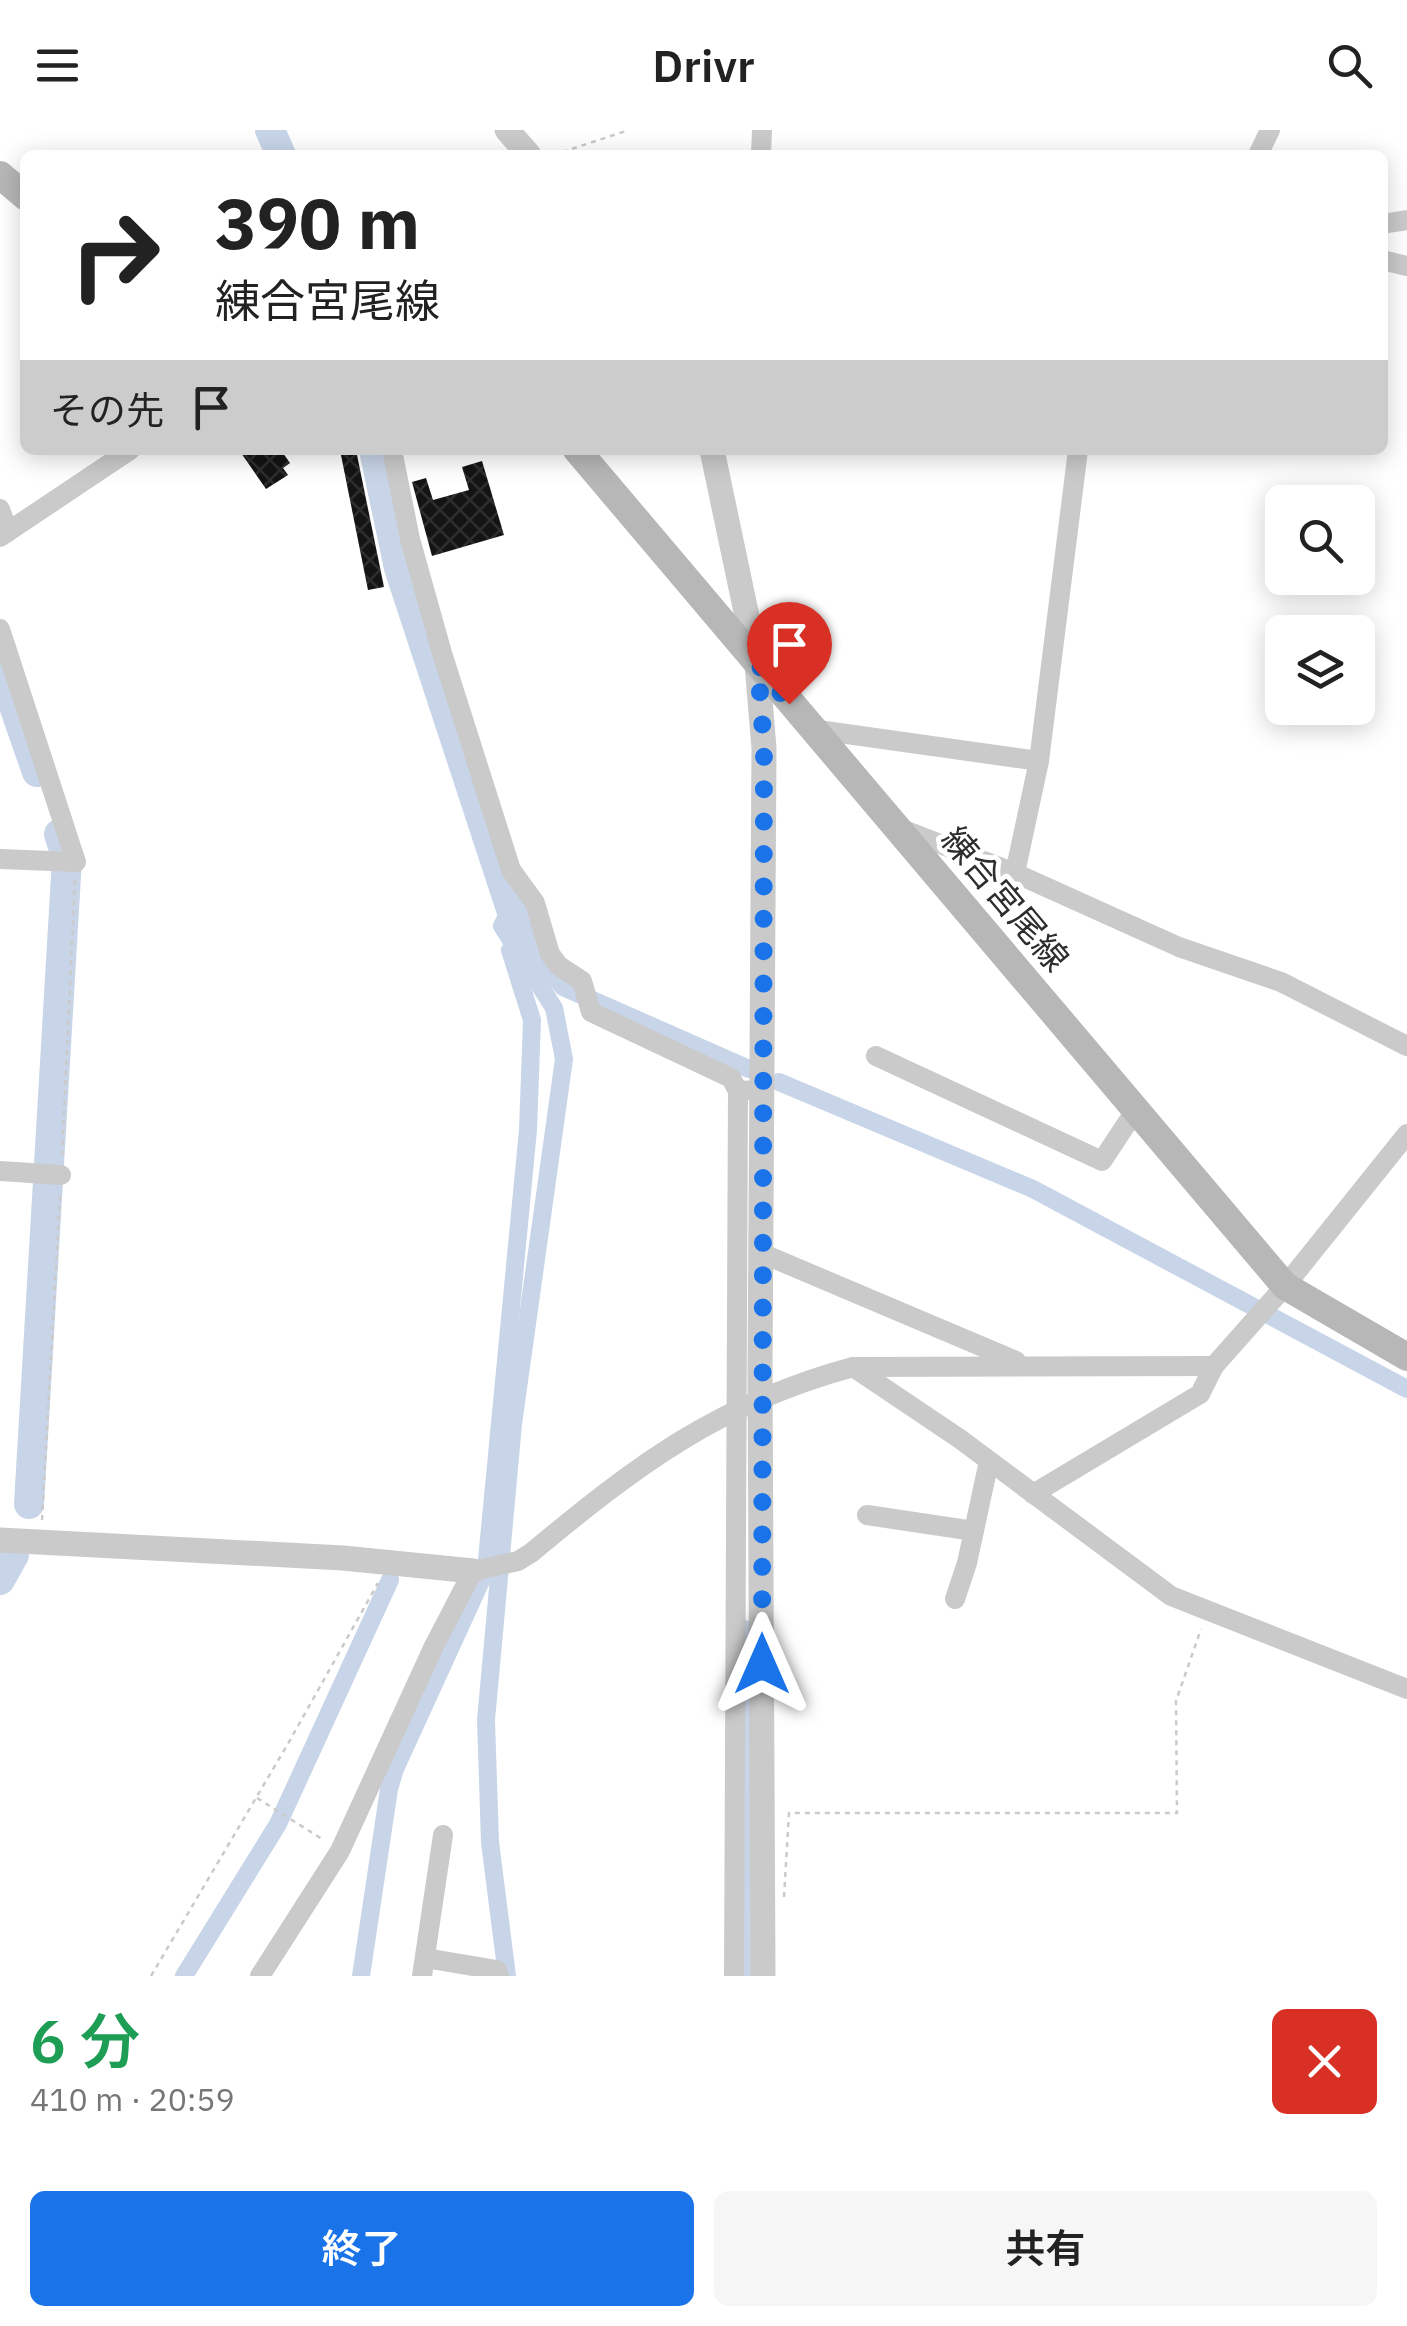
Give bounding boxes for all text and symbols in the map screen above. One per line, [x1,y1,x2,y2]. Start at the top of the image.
text: Drivr [652,36,755,94]
icon: menu [30,38,85,93]
icon: search [1322,38,1377,93]
text: 390 m [215,177,420,268]
icon: right [50,190,180,320]
text: 練合宮尾線 [215,271,440,329]
icon: arrive [184,380,239,435]
text: その先 [50,385,164,434]
map controls [1265,485,1375,725]
button: search [1265,485,1375,595]
pin [747,602,832,705]
button: layers [1265,615,1375,725]
icon: arrive [762,617,817,672]
street label: 練合宮尾線 [932,817,1080,980]
position arrow [710,1612,814,1716]
text: 6 分 [30,2001,140,2080]
button: close [1272,2009,1377,2114]
text: 410 m · 20:59 [30,2078,235,2120]
button: 終了 [30,2191,694,2306]
button: 共有 [714,2191,1377,2306]

